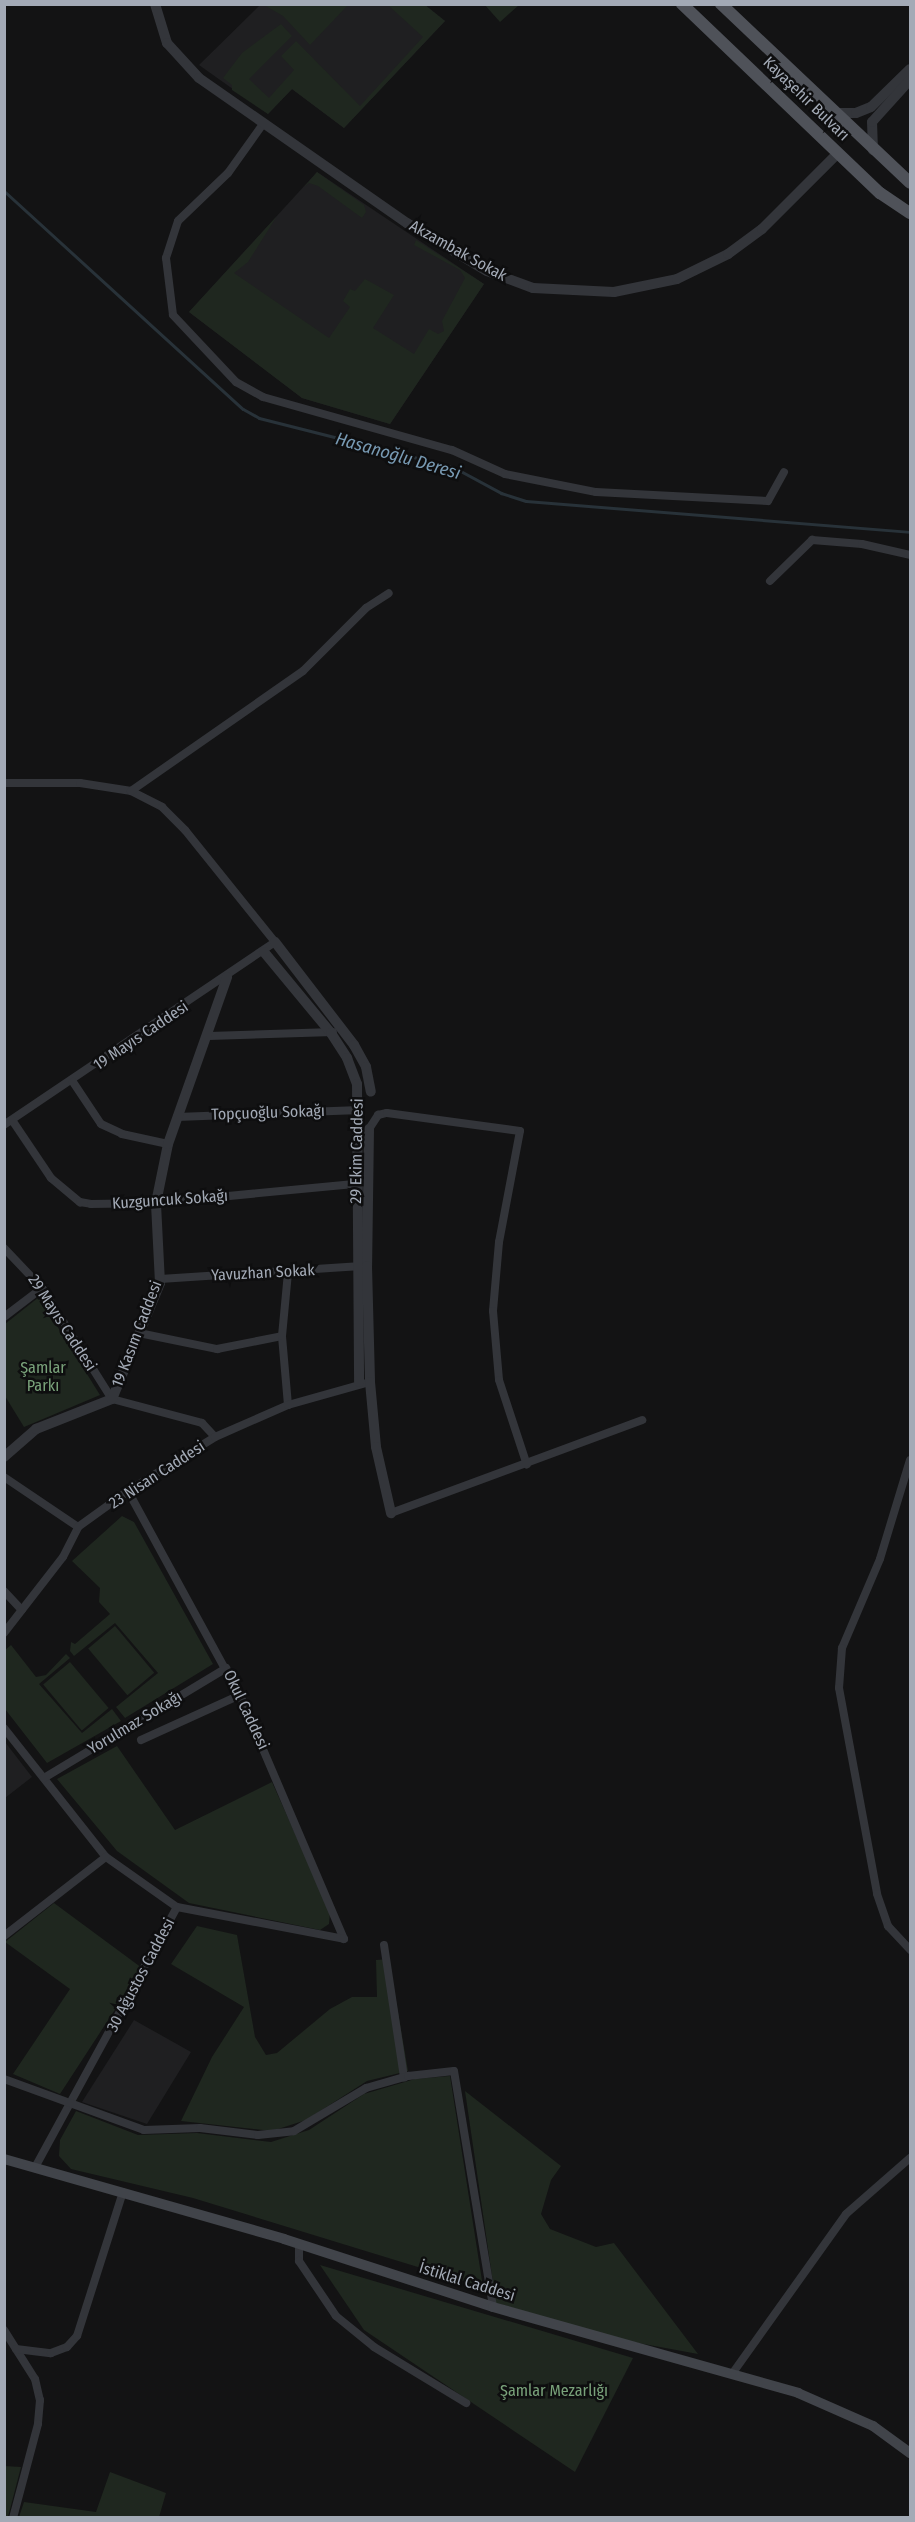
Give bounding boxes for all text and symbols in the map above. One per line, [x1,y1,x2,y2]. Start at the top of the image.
street label: Kayaşehir Bulvarı [759,53,853,145]
street label: Akzambak Sokak [406,216,510,286]
water label: Hasanoğlu Deresi [333,428,463,484]
street label: 19 Mayıs Caddesi [90,997,192,1075]
street label: 29 Ekim Caddesi [346,1098,368,1204]
street label: Topçuoğlu Sokağı [211,1101,325,1125]
street label: Kuzguncuk Sokağı [111,1186,229,1214]
street label: Yavuzhan Sokak [211,1261,315,1285]
street label: 29 Mayıs Caddesi [24,1271,100,1375]
street label: 19 Kasım Caddesi [108,1278,166,1390]
park label: Şamlar Parkı [20,1358,66,1396]
street label: 23 Nisan Caddesi [106,1437,208,1513]
street label: Okul Caddesi [219,1667,273,1753]
street label: Yorulmaz Sokağı [84,1687,186,1759]
street label: 30 Ağustos Caddesi [103,1915,179,2035]
street label: İstiklal Caddesi [417,2258,517,2306]
park label: Şamlar Mezarlığı [500,2381,608,2401]

